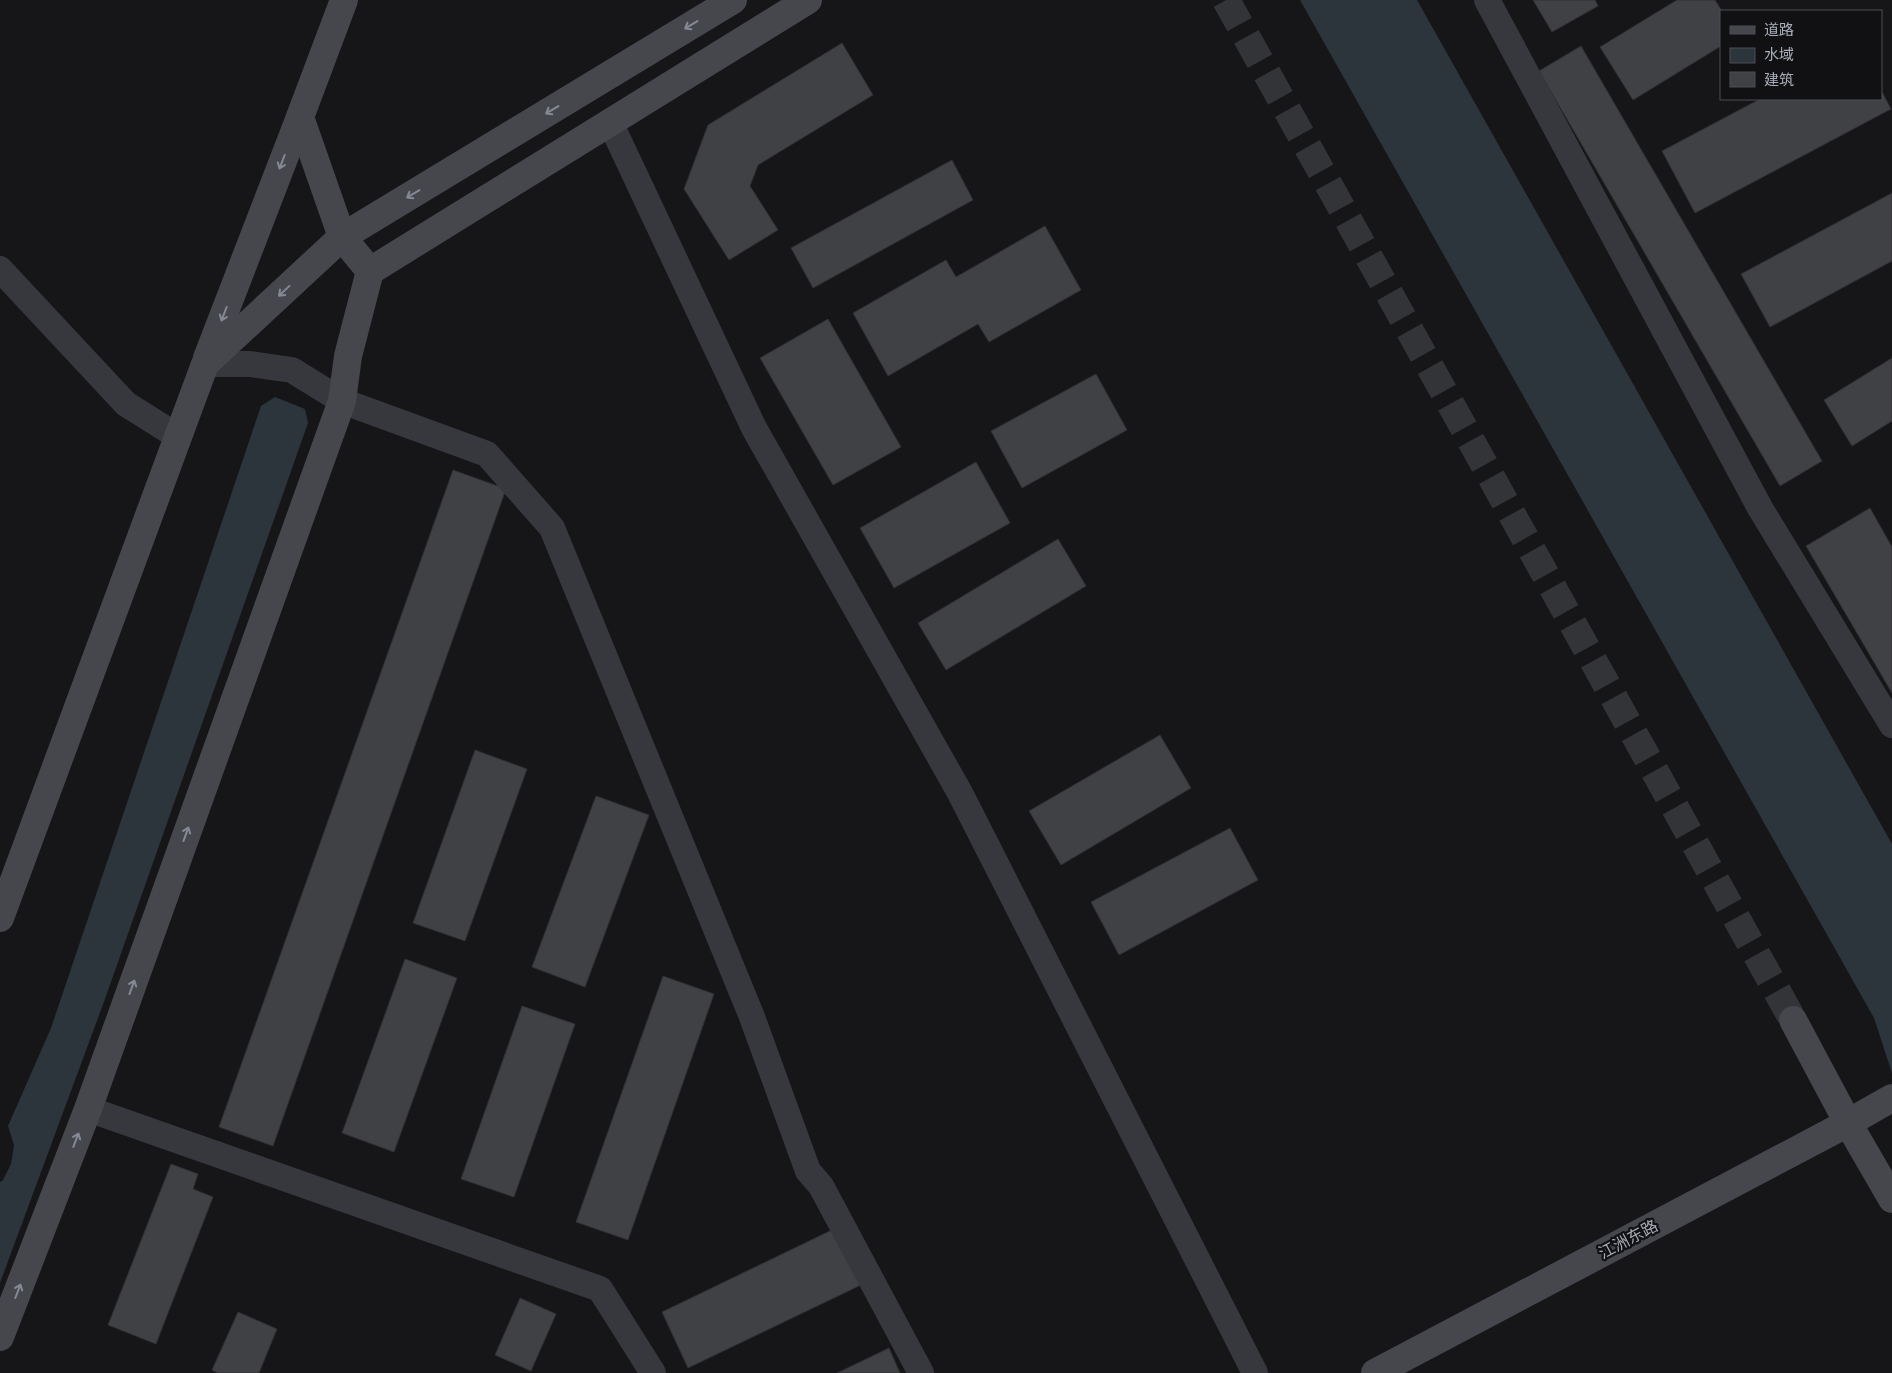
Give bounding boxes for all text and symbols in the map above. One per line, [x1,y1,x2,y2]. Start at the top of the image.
legend [1720,10,1882,100]
one-way arrow [685,21,699,31]
text: 道路 [1764,21,1794,38]
text: 水域 [1764,46,1794,63]
text: 建筑 [1764,71,1794,88]
one-way arrow [546,105,560,115]
one-way arrow [277,154,286,169]
one-way arrow [407,190,421,200]
one-way arrow [278,285,290,297]
one-way arrow [219,306,228,321]
one-way arrow [182,826,192,842]
one-way arrow [127,979,137,995]
one-way arrow [72,1132,81,1148]
street label: 江洲东路 [1596,1216,1660,1262]
one-way arrow [13,1284,23,1299]

